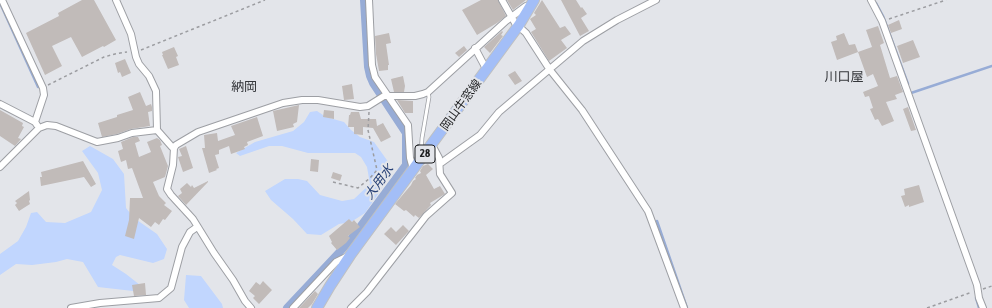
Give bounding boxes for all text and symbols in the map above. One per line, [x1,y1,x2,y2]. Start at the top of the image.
district label: 川口屋 [825,69,863,85]
street label: 岡山牛窓線 [438,76,484,134]
district label: 納岡 [231,79,257,95]
road number: 28 [415,145,435,163]
water label: 大用水 [361,162,397,202]

